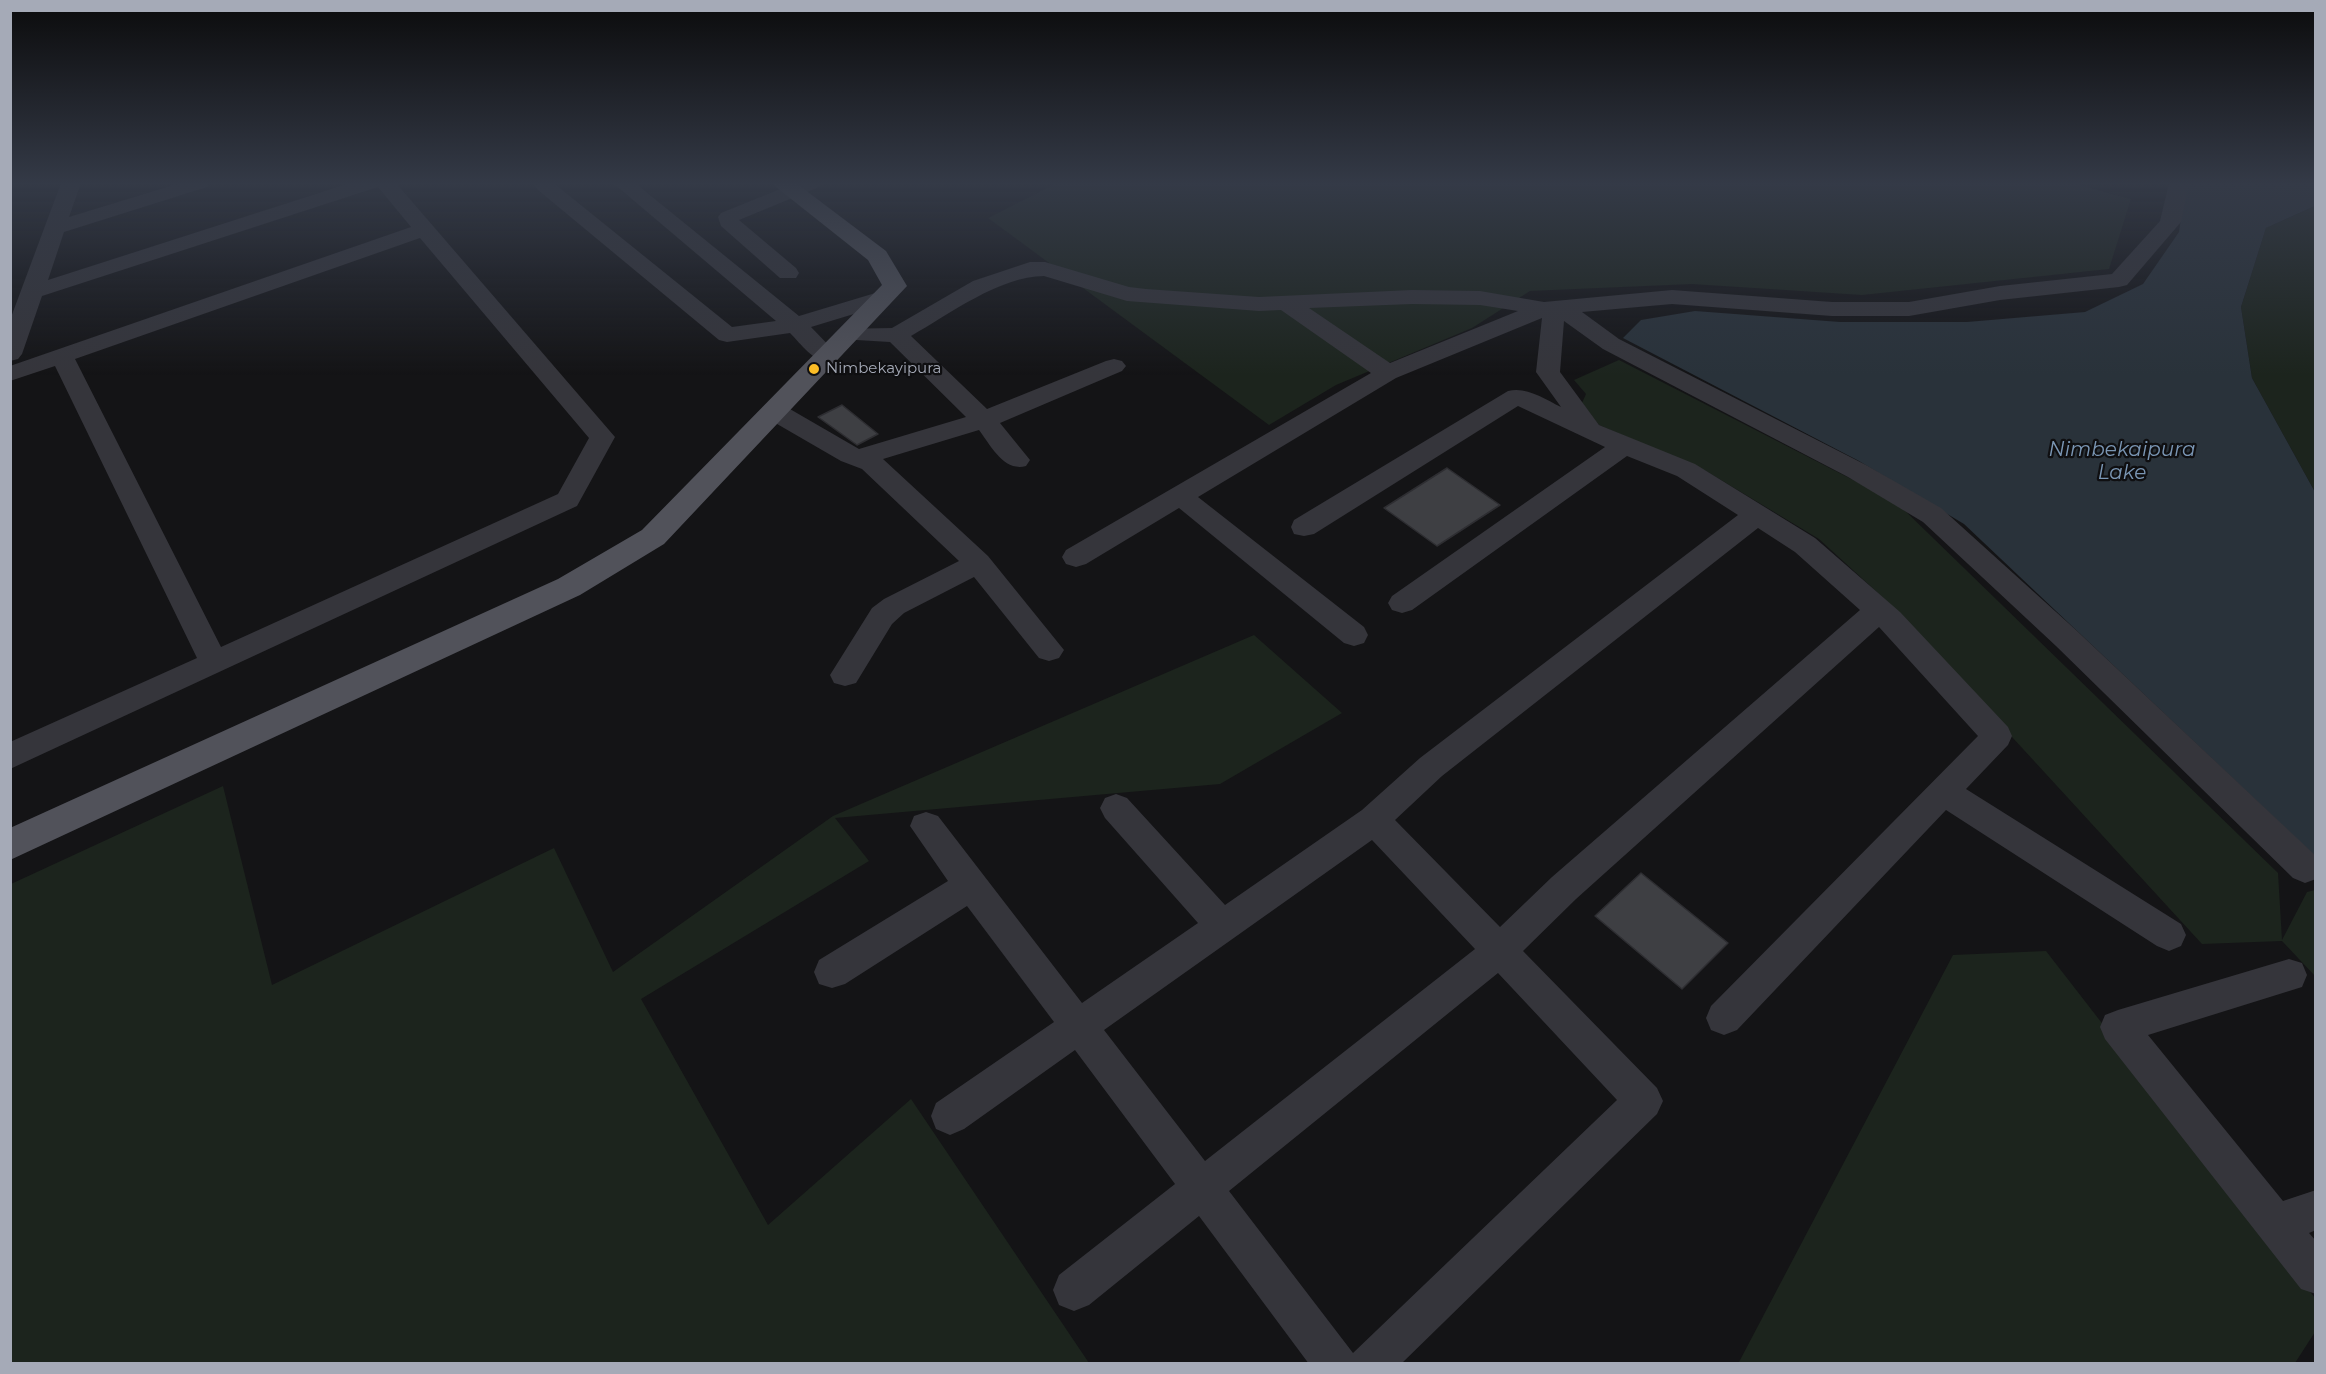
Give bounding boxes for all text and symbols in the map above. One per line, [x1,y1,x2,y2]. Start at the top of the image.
place label: Nimbekayipura [826,360,941,378]
marker: Nimbekayipura [807,362,821,376]
water label: Nimbekaipura Lake [2048,438,2196,485]

